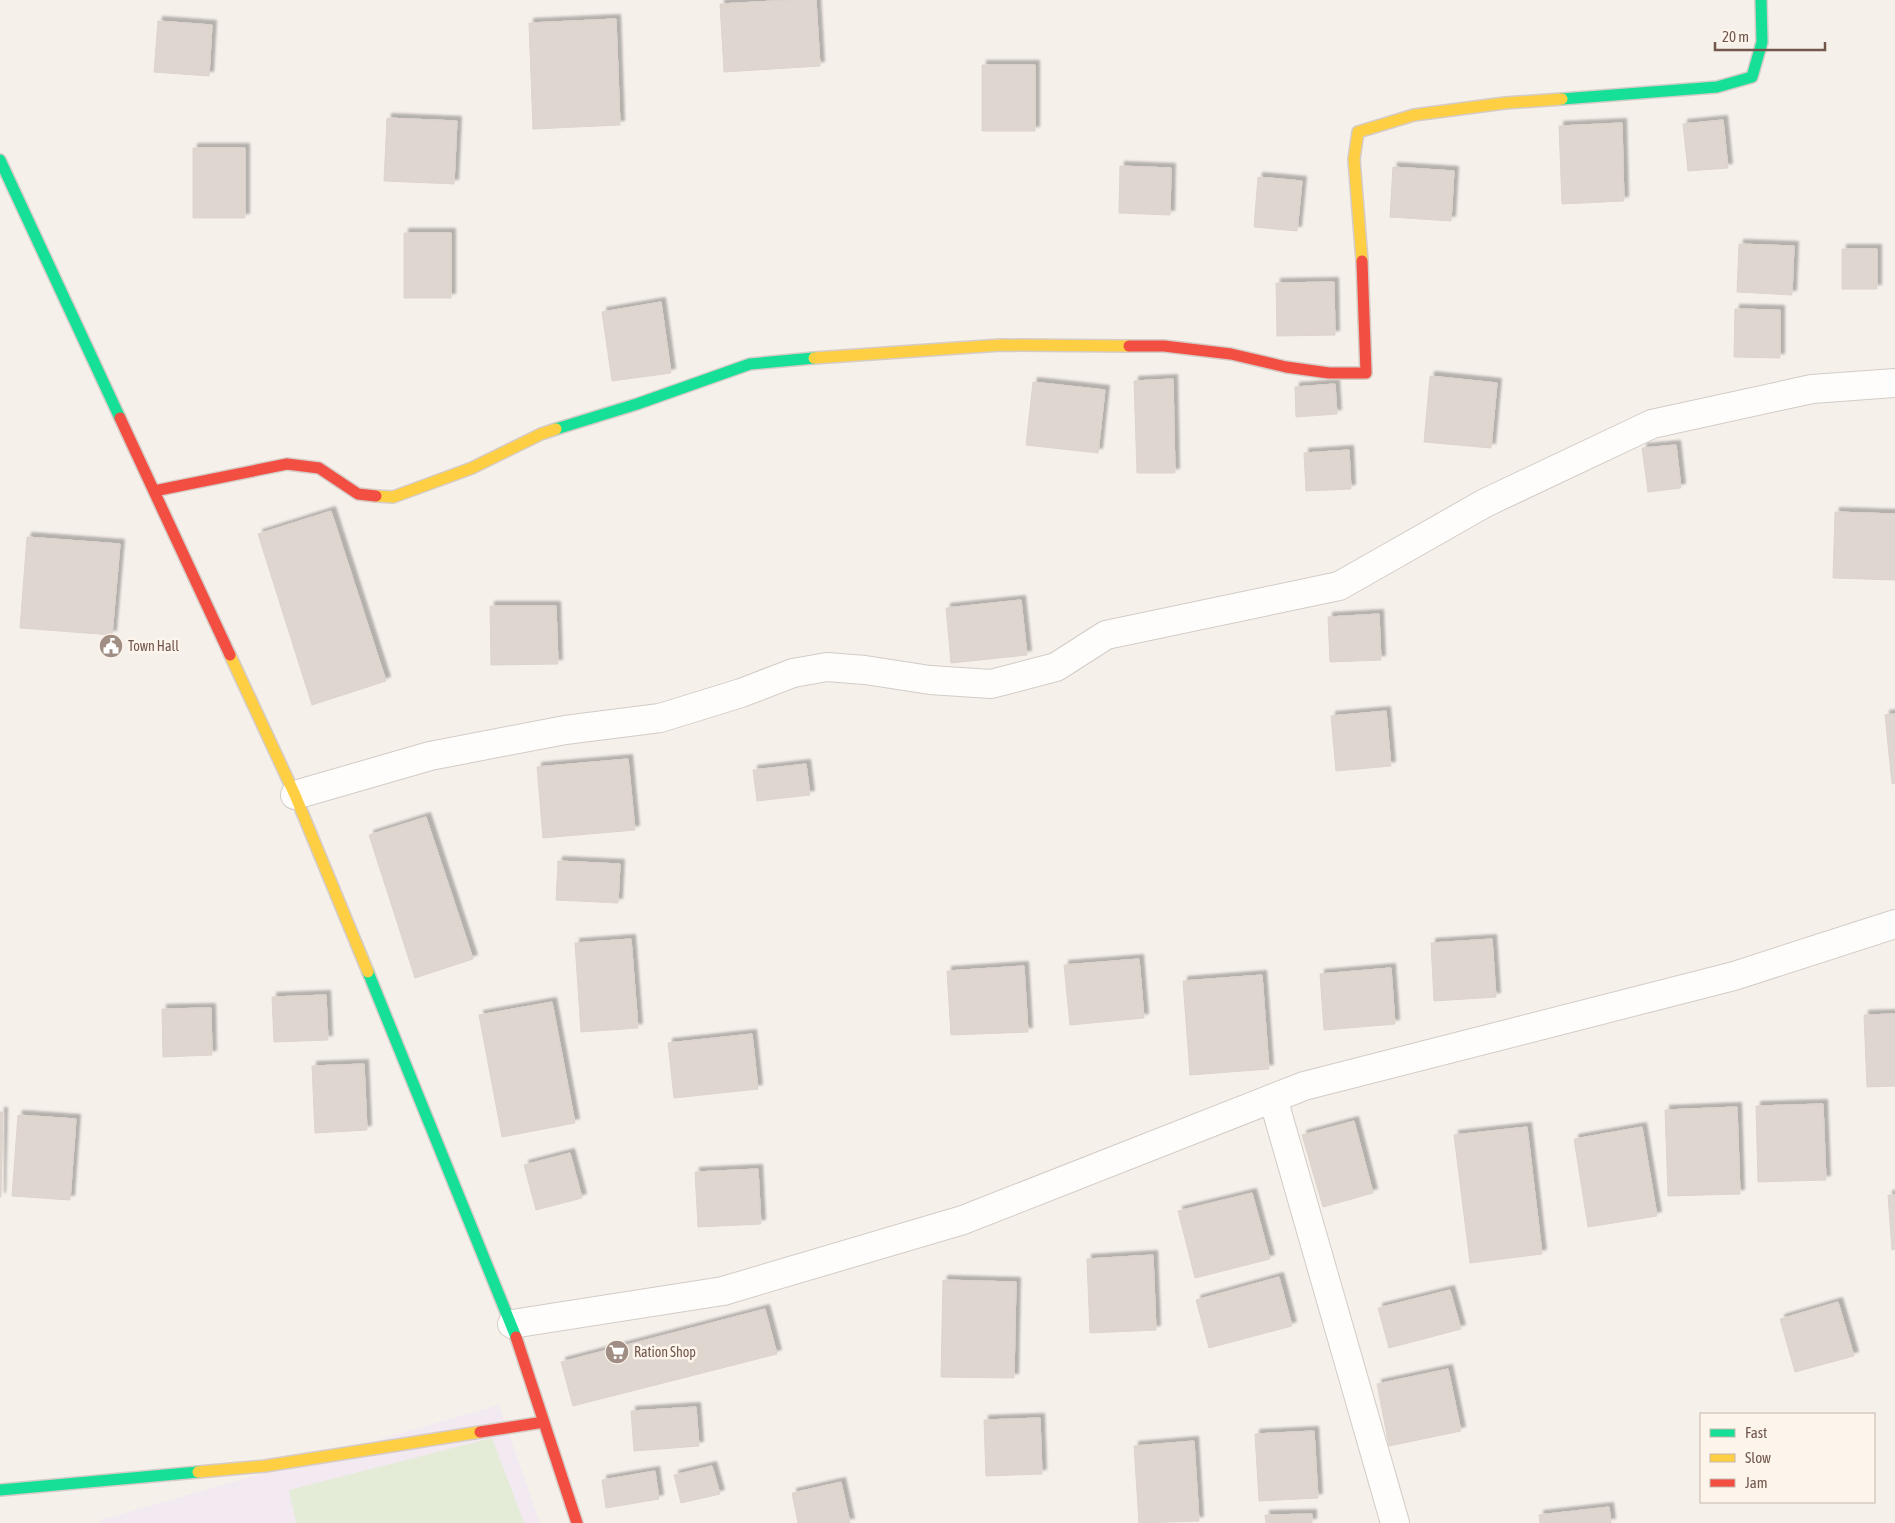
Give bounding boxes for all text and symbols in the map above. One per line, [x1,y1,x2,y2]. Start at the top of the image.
scale bar [1715,20,1825,52]
text: 20 m [1722,28,1749,45]
public building icon: Town Hall [98,633,124,659]
place label: Town Hall [128,638,179,654]
supermarket icon: Ration Shop [604,1339,630,1365]
place label: Ration Shop [634,1344,696,1360]
legend [1700,1413,1875,1503]
text: Fast [1745,1424,1767,1441]
text: Slow [1745,1449,1771,1466]
text: Jam [1745,1474,1768,1491]

